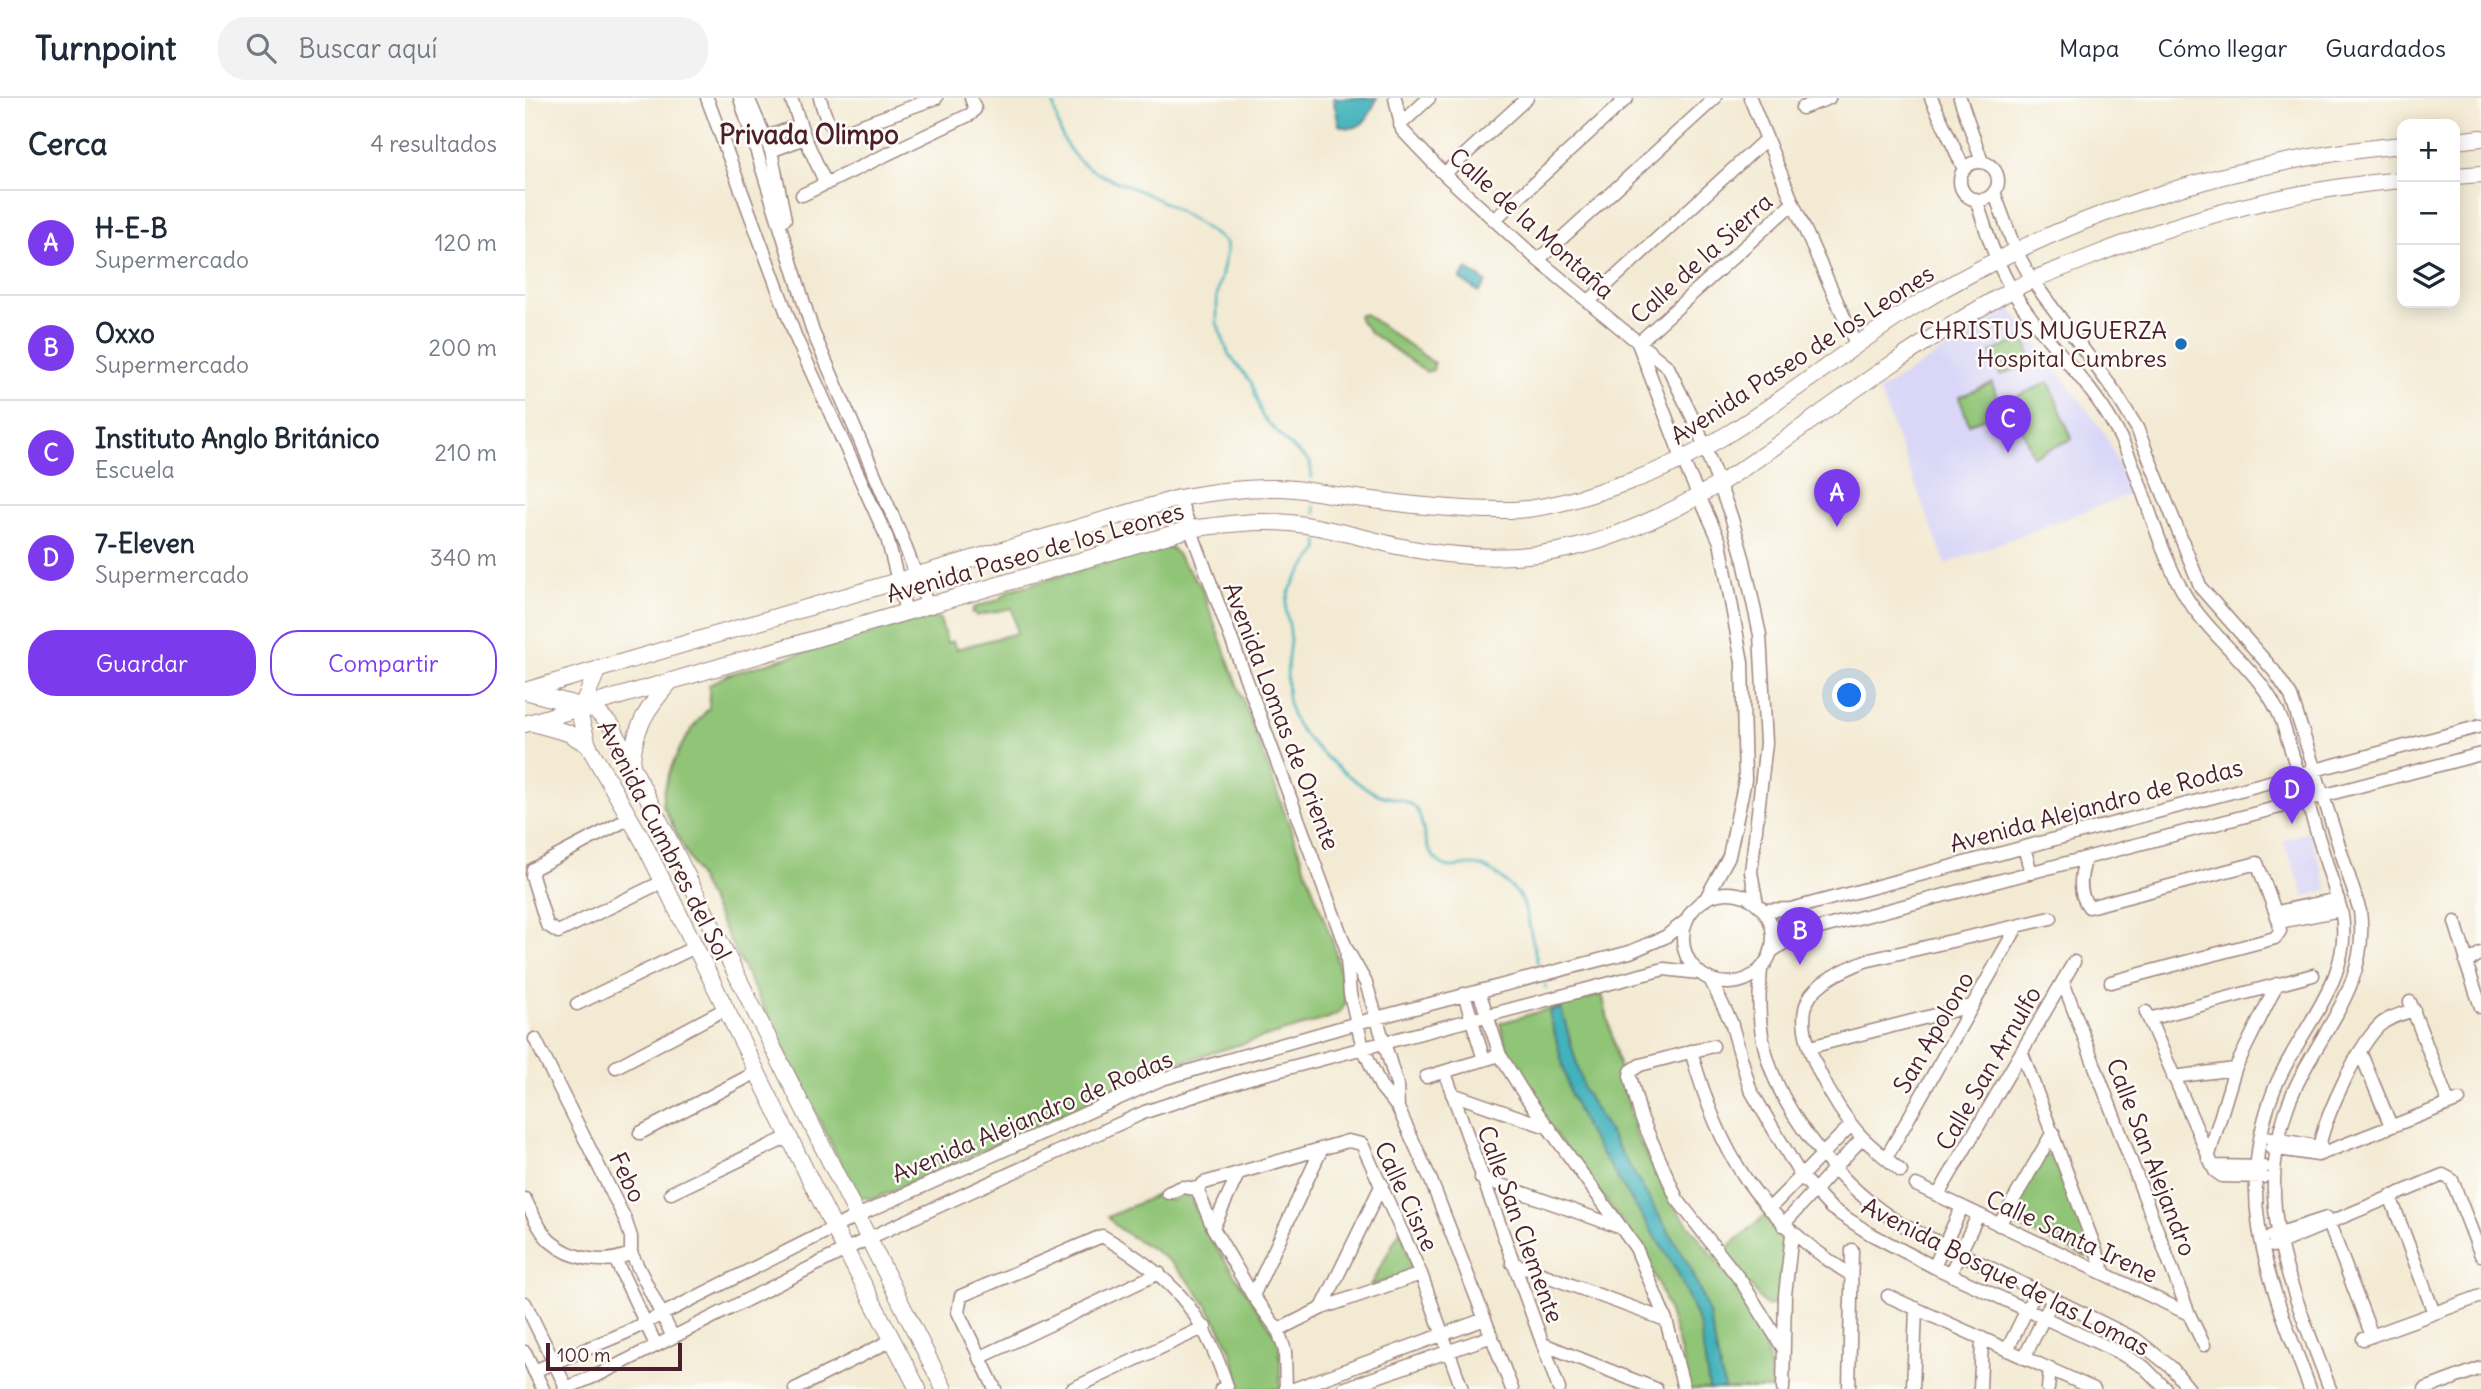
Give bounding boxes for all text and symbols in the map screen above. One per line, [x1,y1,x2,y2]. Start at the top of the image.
search box [218,17,708,80]
text: Turnpoint [35,27,176,69]
icon: search [242,29,280,67]
text: Buscar aquí [298,32,437,65]
text: Mapa [2059,33,2119,63]
text: Cómo llegar [2157,33,2287,63]
text: Guardados [2325,33,2446,63]
district label: Privada Olimpo [719,118,899,151]
map controls [2397,119,2460,308]
button: + [2397,119,2460,182]
text: Cerca [28,125,107,163]
text: 4 resultados [370,129,497,158]
street label: Calle de la Montaña [1443,141,1621,305]
button: − [2397,182,2460,245]
street label: Calle de la Sierra [1624,186,1778,330]
text: H-E-B [95,212,167,245]
text: A [44,228,58,257]
text: 120 m [434,228,497,257]
text: Supermercado [95,245,249,274]
button: layers [2397,245,2460,308]
street label: Avenida Paseo de los Leones [1665,258,1939,450]
place label: CHRISTUS MUGUERZA Hospital Cumbres [1919,315,2167,373]
text: Oxxo [95,317,155,350]
text: B [43,333,59,362]
text: 200 m [428,333,497,362]
marker: CHRISTUS MUGUERZA Hospital Cumbres [2173,336,2189,352]
text: Supermercado [95,350,249,379]
pin: C [1985,395,2031,453]
text: Instituto Anglo Británico [95,422,380,455]
text: C [43,438,59,467]
text: 210 m [434,438,497,467]
text: Escuela [95,455,175,484]
pin: A [1814,469,1860,527]
street label: Avenida Paseo de los Leones [883,495,1187,609]
text: 7-Eleven [95,527,195,560]
text: D [43,543,59,572]
text: 340 m [430,543,497,572]
text: Supermercado [95,560,249,589]
street label: Avenida Lomas de Oriente [1217,578,1347,854]
button: Guardar [28,630,256,696]
button: Compartir [270,630,497,696]
your location [1832,678,1866,712]
street label: Avenida Cumbres del Sol [591,715,739,965]
street label: Avenida Alejandro de Rodas [1946,751,2246,859]
pin: D [2269,766,2315,824]
pin: B [1777,907,1823,965]
street label: San Apolono [1886,966,1980,1098]
street label: Calle San Arnulfo [1929,980,2047,1156]
street label: Avenida Alejandro de Rodas [887,1043,1177,1189]
street label: Calle San Alejandro [2101,1054,2203,1260]
street label: Calle San Clemente [1471,1121,1571,1327]
street label: Calle Cisne [1369,1136,1445,1256]
street label: Febo [603,1147,653,1207]
street label: Calle Santa Irene [1981,1183,2163,1289]
street label: Avenida Bosque de las Lomas [1857,1190,2155,1362]
scale bar [546,1340,683,1372]
text: 100 m [557,1343,611,1367]

